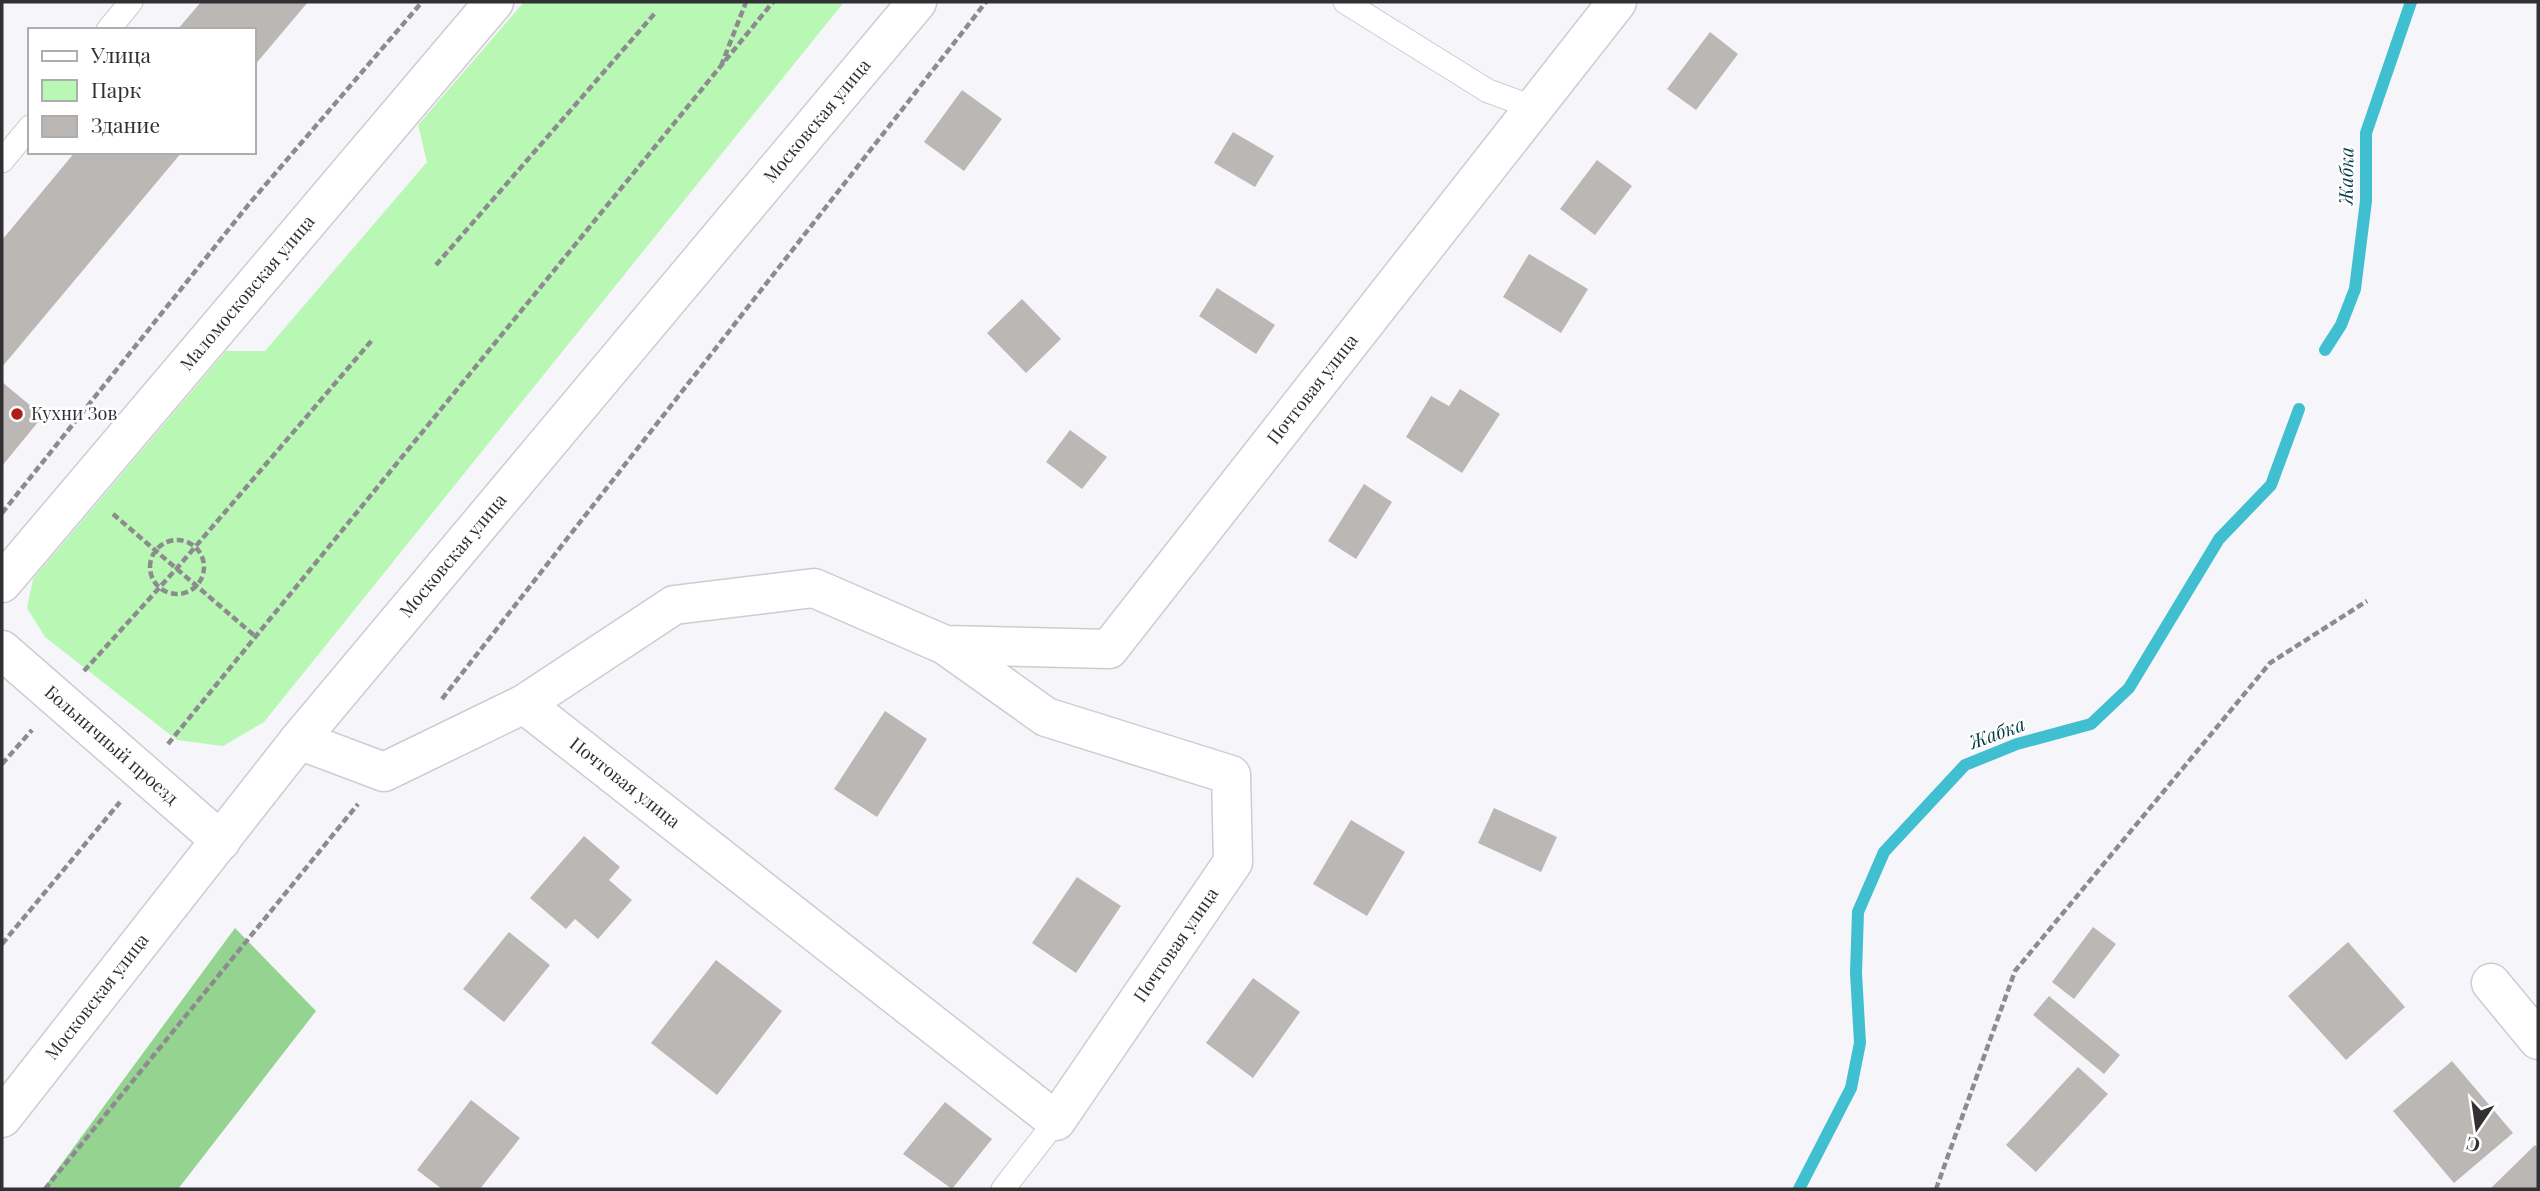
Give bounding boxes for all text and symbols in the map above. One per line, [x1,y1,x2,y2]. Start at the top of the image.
legend [28,28,256,154]
text: Улица [90,40,152,68]
street label: Московская улица [758,53,875,187]
text: Парк [91,75,141,103]
text: Здание [91,110,160,138]
water label: Жабка [2331,147,2359,206]
street label: Маломосковская улица [174,210,319,375]
street label: Почтовая улица [1261,329,1363,449]
place label: Кухни Зов [31,401,117,425]
marker: Кухни Зов [9,406,25,422]
street label: Московская улица [394,488,511,622]
street label: Больничный проезд [40,680,184,810]
water label: Жабка [1964,710,2028,755]
street label: Почтовая улица [565,731,686,833]
street label: Почтовая улица [1128,882,1223,1007]
street label: Московская улица [39,928,154,1064]
north arrow [2442,1093,2512,1163]
text: С [2463,1131,2482,1160]

